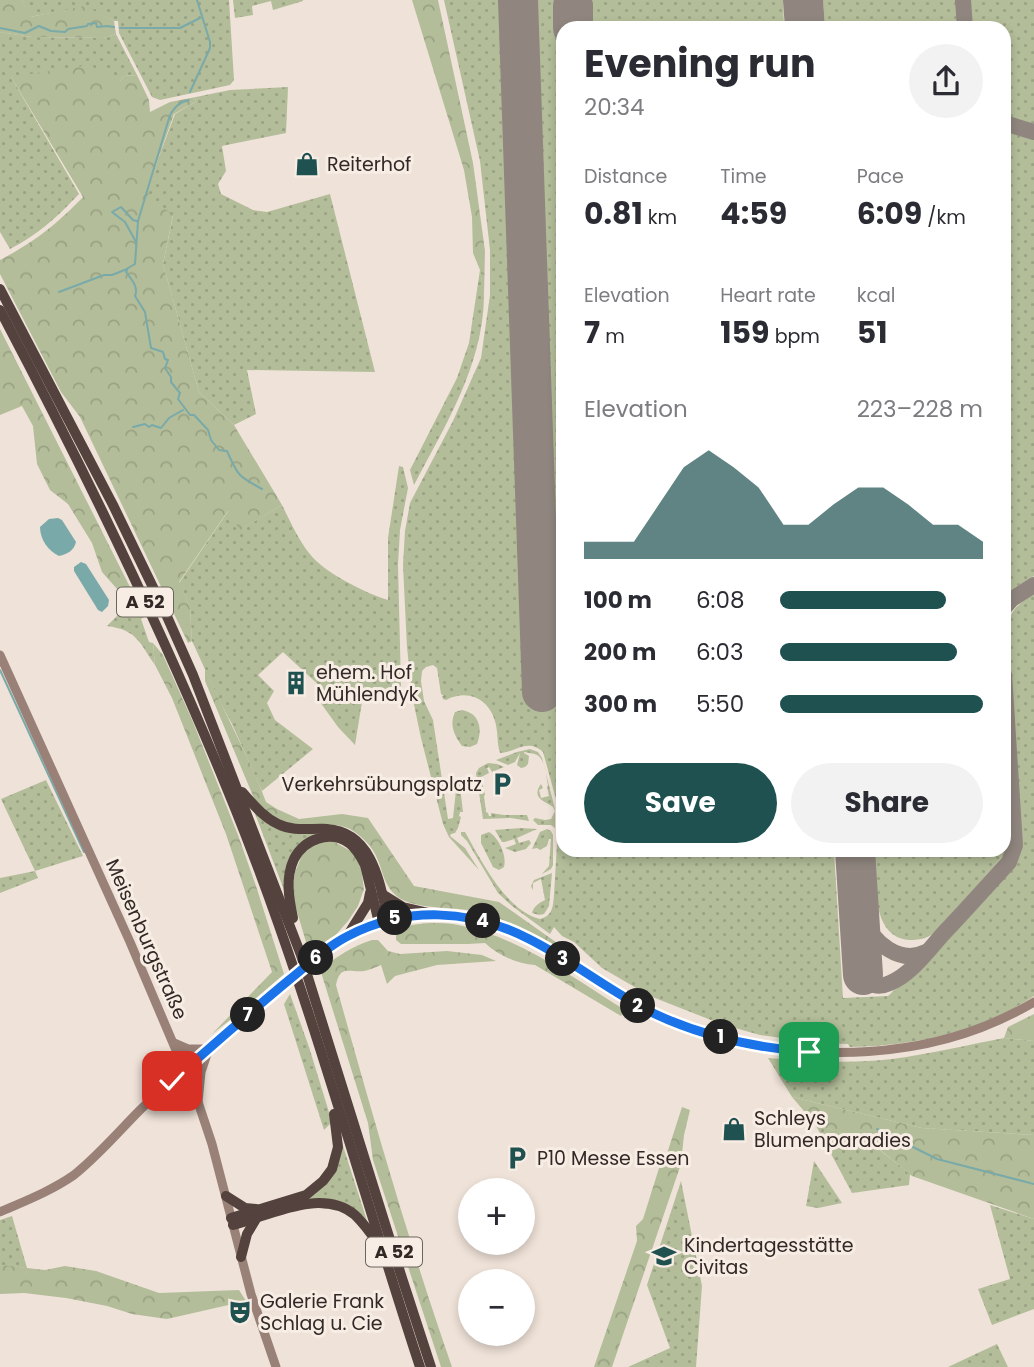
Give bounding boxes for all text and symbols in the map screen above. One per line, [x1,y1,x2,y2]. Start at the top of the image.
text: Evening run [584,37,816,90]
button: share [909,44,983,118]
text: 20:34 [584,91,645,123]
shop icon: Reiterhof [293,150,321,178]
place label: Reiterhof [327,151,411,178]
text: Distance [584,163,667,190]
text: Time [720,163,767,190]
text: Pace [857,163,904,190]
text: 0.81 [584,192,643,235]
text: 4:59 [720,192,787,235]
text: 6:09 [857,192,922,235]
text: km [643,204,677,231]
text: /km [922,204,966,231]
text: Elevation [584,282,670,309]
text: Heart rate [720,282,816,309]
text: kcal [857,282,896,309]
text: 7 [584,311,600,354]
text: 159 [720,311,770,354]
text: 51 [857,311,887,354]
text: m [600,323,625,350]
text: bpm [770,323,820,350]
text: Elevation [584,393,688,425]
text: 223–228 m [857,393,983,425]
text: 100 m [584,584,652,616]
text: 6:08 [696,584,744,616]
road number: A 52 [117,588,173,616]
text: 200 m [584,636,656,668]
text: 6:03 [696,636,744,668]
place label: ehem. Hof Mühlendyk [316,659,419,708]
building icon: ehem. Hof Mühlendyk [282,669,310,697]
text: 300 m [584,688,657,720]
text: 5:50 [696,688,744,720]
button: Save [584,763,777,843]
button: Share [791,763,983,843]
parking icon: Verkehrsübungsplatz [488,770,516,798]
place label: Verkehrsübungsplatz [282,771,482,798]
street label: Meisenburgstraße [99,855,194,1024]
pin: 5 [378,900,412,936]
text: 5 [388,904,401,931]
pin: 4 [466,904,500,939]
text: 4 [476,907,489,934]
pin: 6 [298,940,334,976]
pin: 3 [546,942,580,976]
text: 6 [309,944,322,971]
text: 3 [557,945,568,972]
pin: 2 [620,988,656,1024]
text: 2 [632,992,643,1019]
pin: 7 [230,998,266,1032]
text: 7 [242,1001,253,1028]
pin: 1 [704,1020,738,1054]
pin [779,1022,839,1082]
text: 1 [717,1023,724,1050]
icon: arrive [790,1033,828,1071]
pin [142,1051,202,1111]
icon: check [153,1062,191,1100]
place label: Schleys Blumenparadies [754,1105,911,1154]
shop icon: Schleys Blumenparadies [720,1115,748,1143]
parking icon: P10 Messe Essen [503,1144,531,1172]
place label: P10 Messe Essen [537,1145,689,1172]
map controls [458,1178,535,1346]
button: + [458,1178,535,1255]
place label: Kindertagesstätte Civitas [684,1232,854,1281]
road number: A 52 [366,1238,422,1266]
school or university icon: Kindertagesstätte Civitas [650,1242,678,1270]
button: − [458,1269,535,1346]
place label: Galerie Frank Schlag u. Cie [260,1288,384,1337]
theatre icon: Galerie Frank Schlag u. Cie [226,1298,254,1326]

